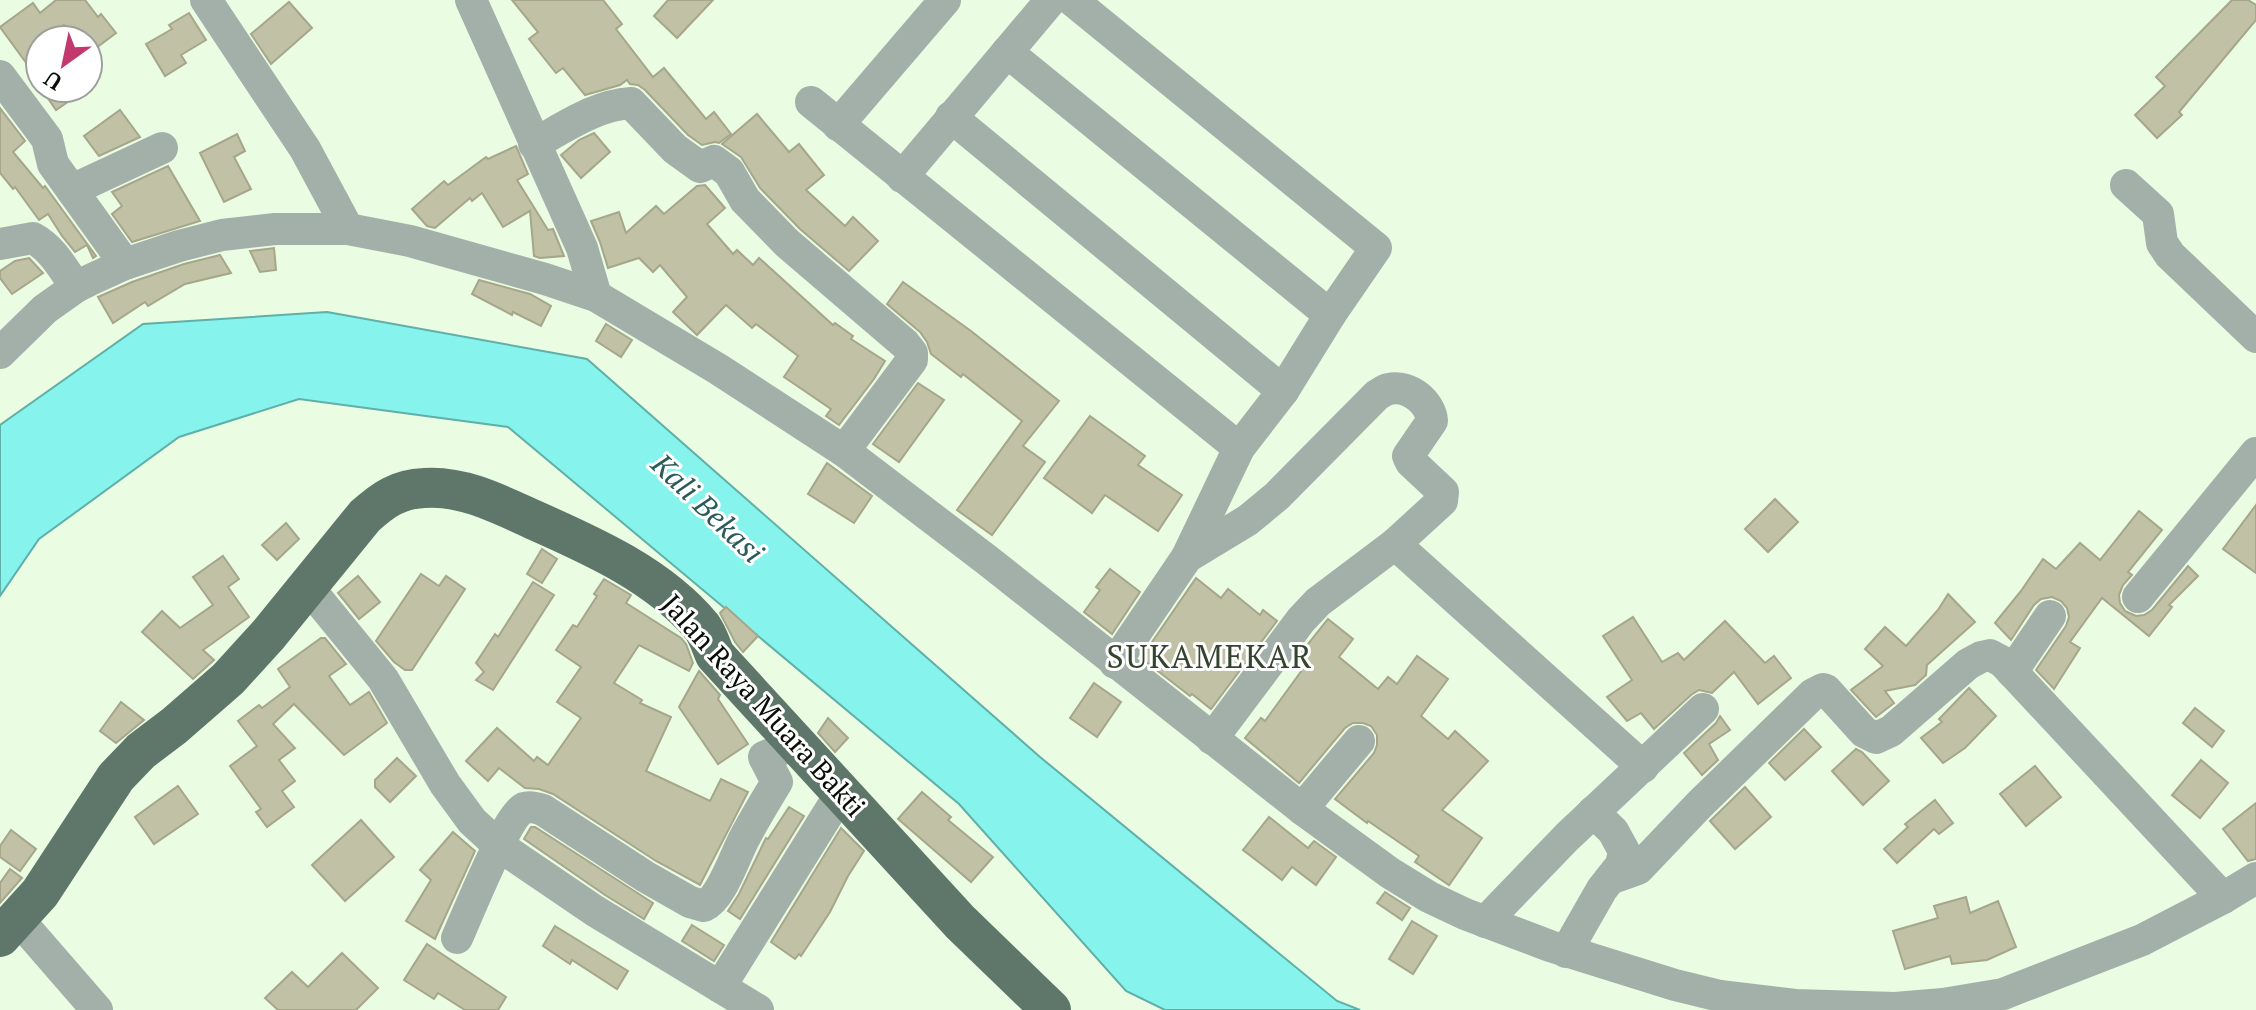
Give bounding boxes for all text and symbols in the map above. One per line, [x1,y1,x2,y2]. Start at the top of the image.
north arrow [24,24,104,104]
text: U [38,65,67,98]
water label: Kali Bekasi [643,444,773,572]
street label: Jalan Raya Muara Bakti [654,586,874,824]
district label: SUKAMEKAR [1107,635,1314,677]

